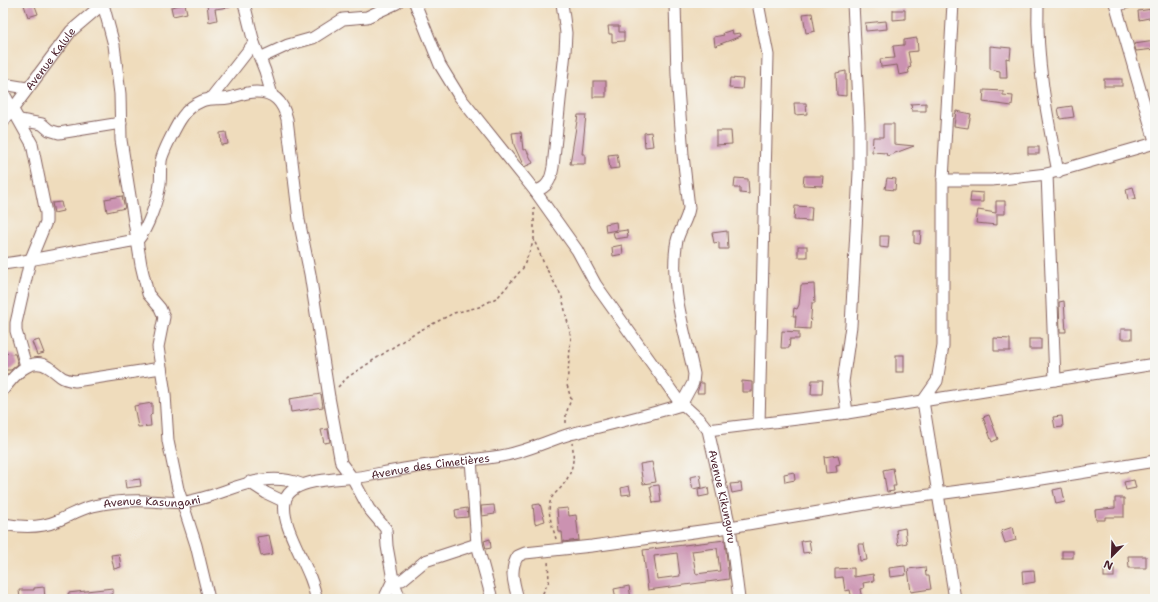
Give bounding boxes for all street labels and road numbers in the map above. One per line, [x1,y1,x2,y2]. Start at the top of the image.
street label: Avenue Kalule [22,24,79,93]
street label: Avenue Kikunguru [705,448,739,544]
street label: Avenue des Cimetières [370,450,491,482]
street label: Avenue Kasungani [102,491,202,511]

